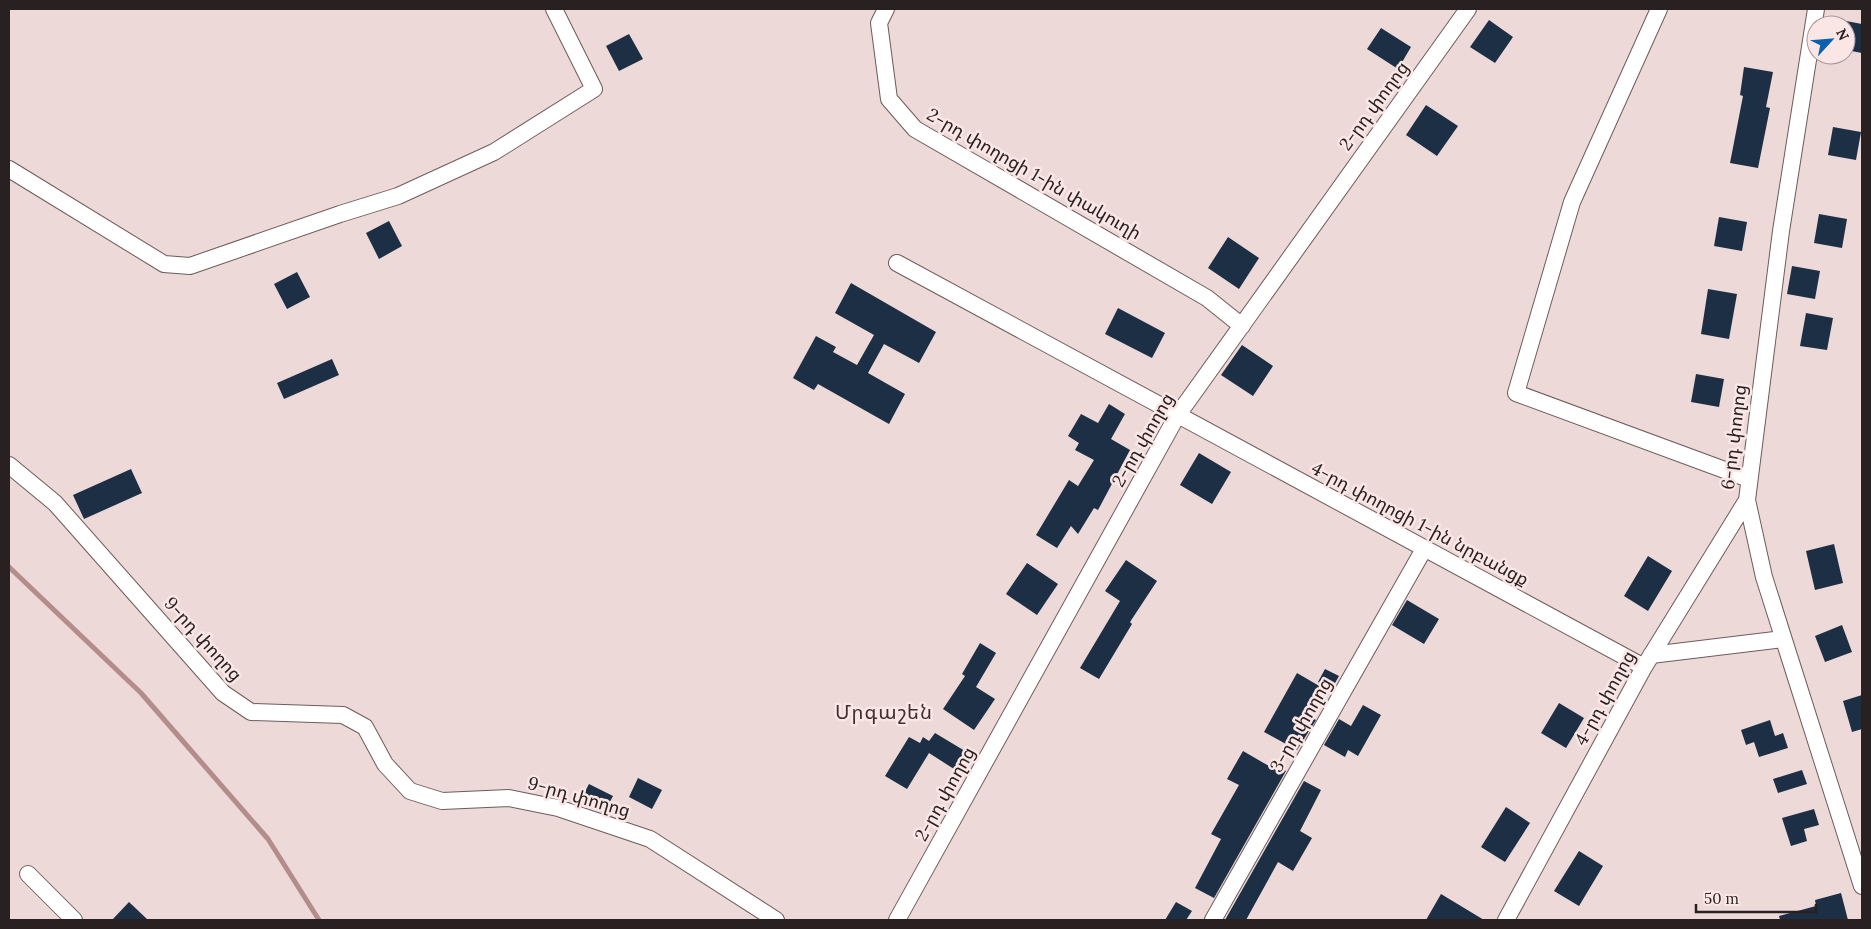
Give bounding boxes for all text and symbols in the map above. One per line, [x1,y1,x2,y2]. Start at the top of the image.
north arrow [1806,15,1856,65]
text: N [1832,25,1853,43]
street label: 2-րդ փողոց [1334,57,1414,155]
street label: 2-րդ փողոցի 1-ին փակուղի [923,103,1146,244]
street label: 6-րդ փողոց [1716,383,1751,491]
street label: 2-րդ փողոց [1106,389,1179,491]
street label: 4-րդ փողոցի 1-ին նրբանցք [1308,456,1533,591]
street label: 9-րդ փողոց [159,592,247,686]
street label: 4-րդ փողոց [1569,646,1640,749]
street label: 3-րդ փողոց [1264,673,1337,776]
district label: Մրգաշեն [835,699,933,724]
street label: 2-րդ փողոց [909,742,980,845]
street label: 9-րդ փողոց [525,771,633,822]
scale bar [1696,882,1816,914]
text: 50 m [1704,889,1739,908]

